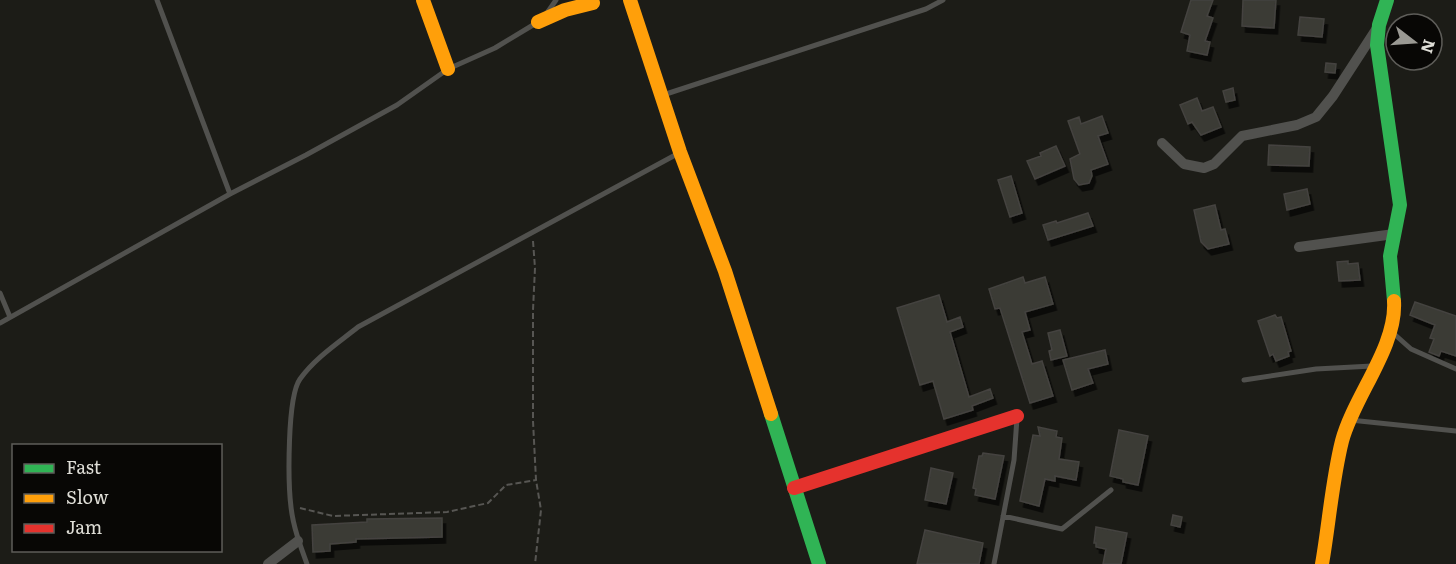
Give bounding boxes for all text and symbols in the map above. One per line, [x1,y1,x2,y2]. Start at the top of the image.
north arrow [1384,12,1444,72]
text: N [1416,37,1443,57]
legend [12,444,222,552]
text: Fast [66,453,102,480]
text: Slow [66,483,109,510]
text: Jam [66,513,102,540]

